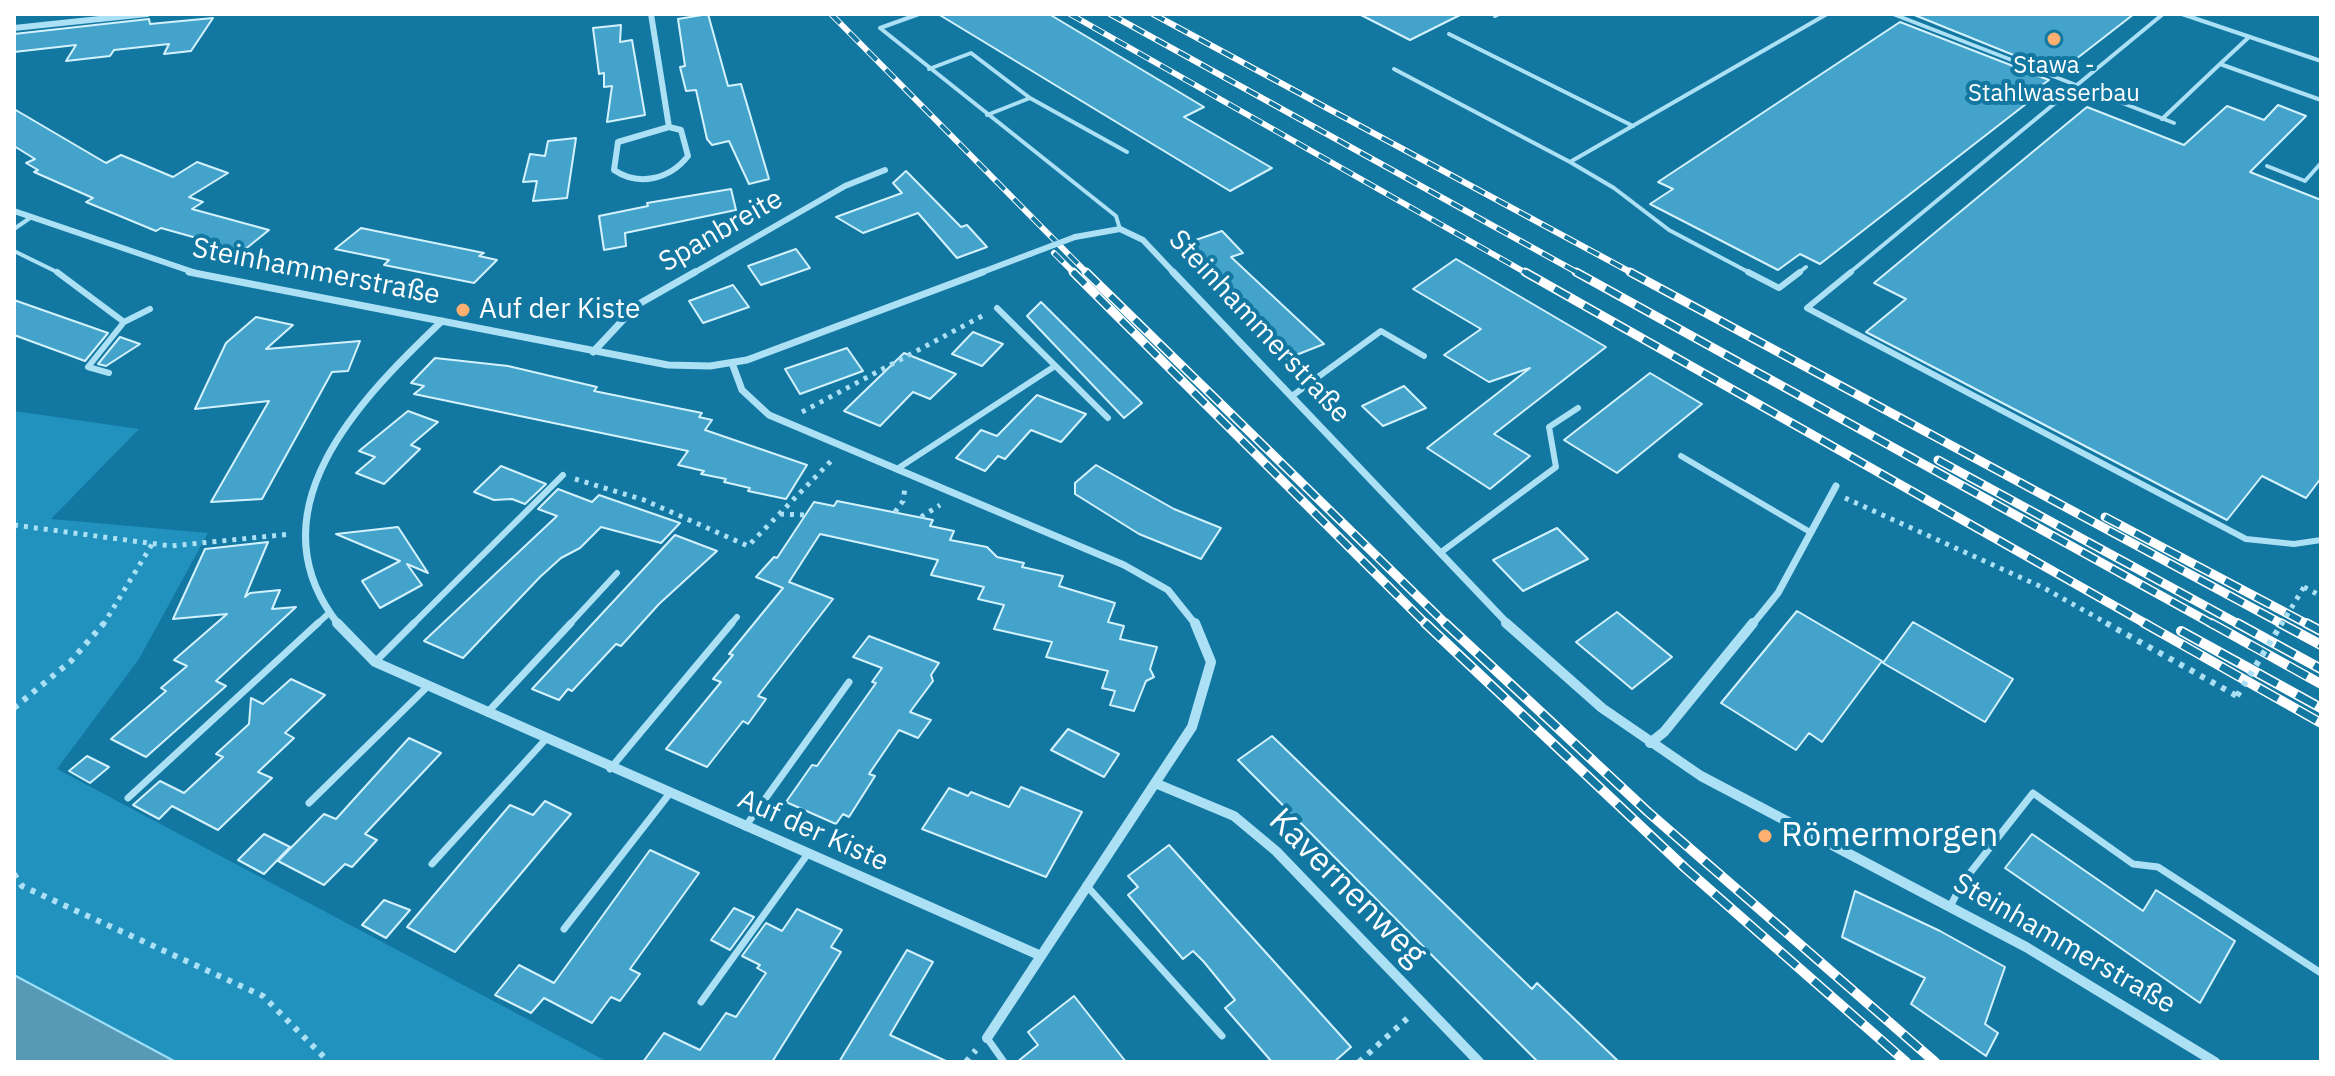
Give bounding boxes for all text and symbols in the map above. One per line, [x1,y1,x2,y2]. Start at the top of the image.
marker: Stawa - Stahlwasserbau [2045,30,2063,48]
place label: Stawa - Stahlwasserbau [1968,52,2140,108]
street label: Spanbreite [653,182,789,280]
street label: Steinhammerstraße [1161,224,1357,430]
street label: Steinhammerstraße [189,232,443,312]
place label: Auf der Kiste [479,293,640,327]
marker: Auf der Kiste [454,301,472,319]
street label: Auf der Kiste [732,783,894,879]
street label: Kavernenweg [1260,801,1434,975]
place label: Römermorgen [1781,816,1998,856]
marker: Römermorgen [1756,827,1774,845]
street label: Steinhammerstraße [1947,867,2181,1021]

